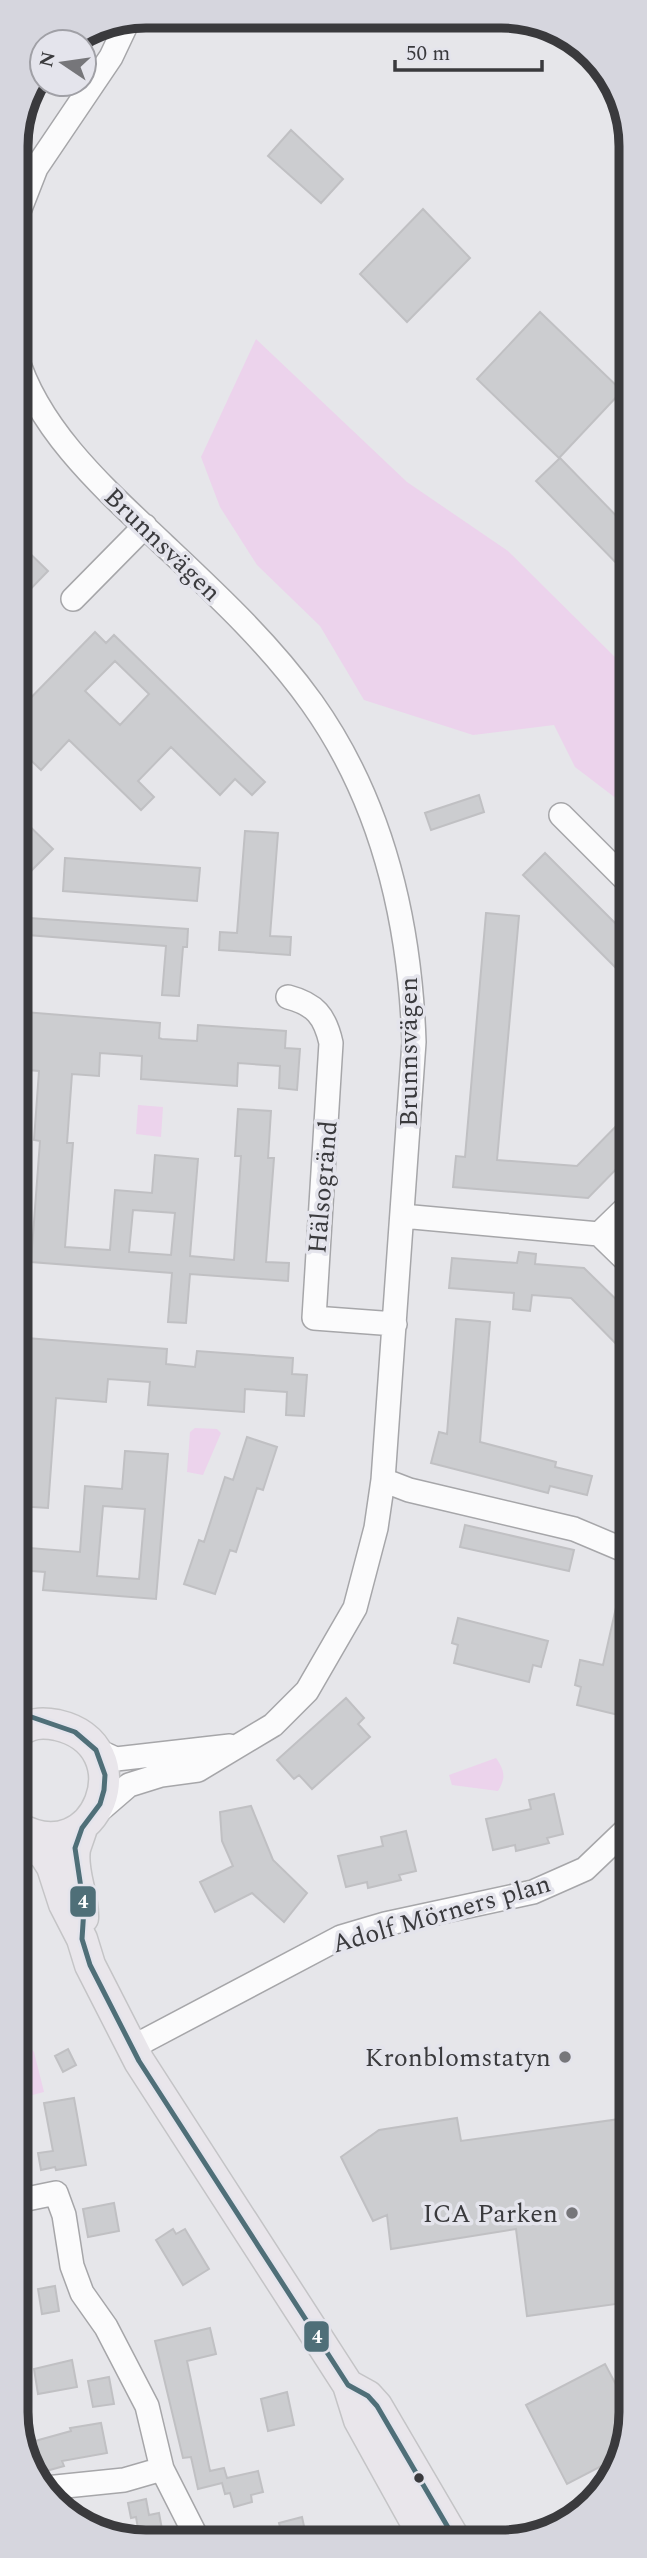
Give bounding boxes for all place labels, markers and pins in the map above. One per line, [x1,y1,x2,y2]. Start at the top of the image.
place label: Kronblomstatyn [365,2038,551,2078]
marker: Kronblomstatyn [557,2049,573,2065]
place label: ICA Parken [423,2194,558,2234]
marker: ICA Parken [564,2205,580,2221]
unlabelled marker [412,2471,426,2485]

